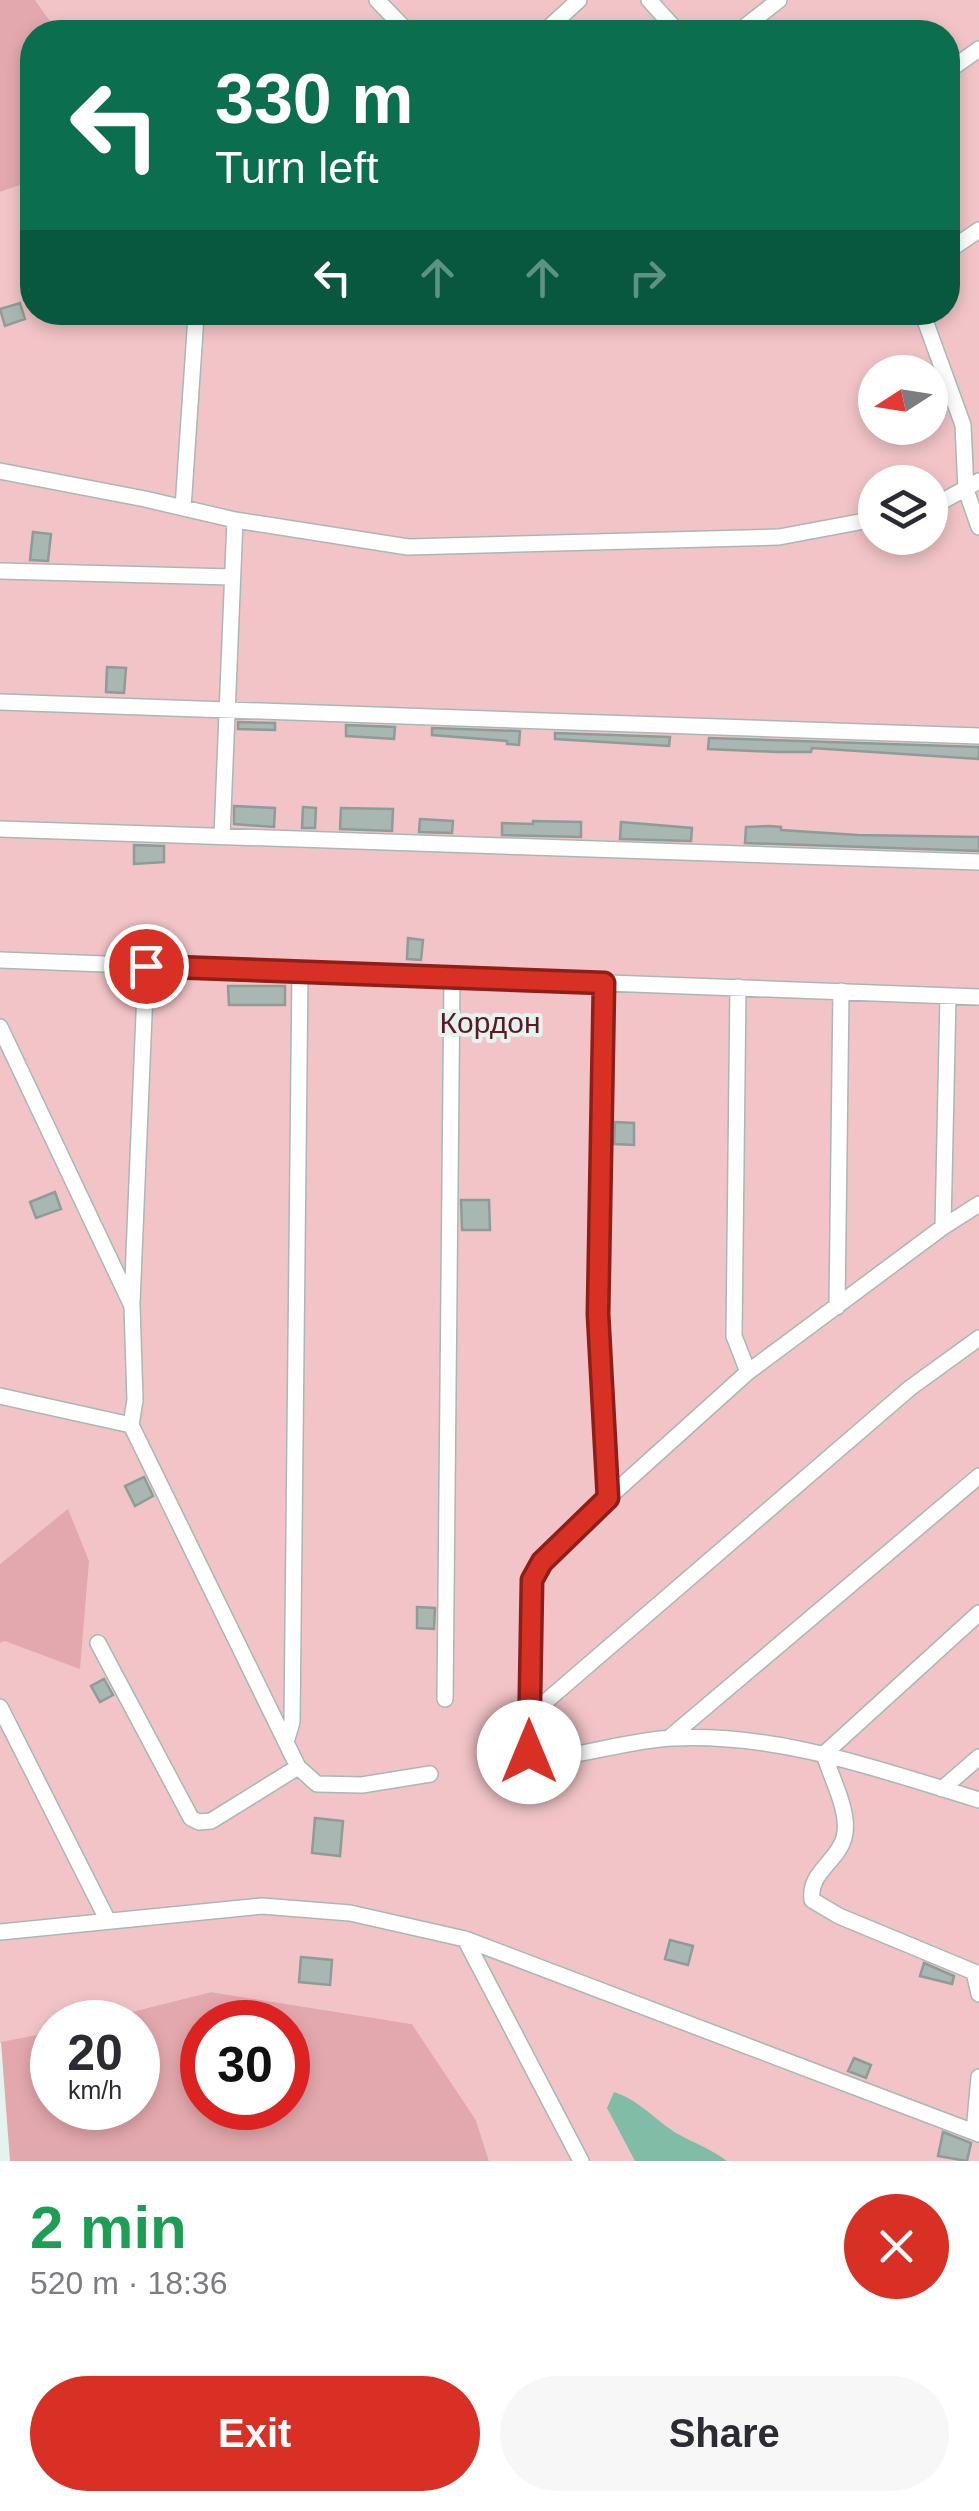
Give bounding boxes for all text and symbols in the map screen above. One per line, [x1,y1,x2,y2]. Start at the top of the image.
icon: left [50,60,180,190]
text: 330 m [215,60,413,138]
text: Turn left [215,142,378,193]
icon: left [305,250,360,305]
icon: ahead [410,250,465,305]
icon: ahead [515,250,570,305]
icon: right [620,250,675,305]
north arrow [858,355,948,445]
map controls [858,355,948,555]
button: layers [858,465,948,555]
pin [104,924,189,1009]
icon: arrive [119,939,174,994]
park label: Кордон [440,1006,540,1039]
position arrow [477,1700,581,1804]
speed limit sign: 30 [180,2000,310,2130]
text: 20 [67,2025,123,2081]
text: km/h [68,2076,122,2104]
text: 2 min [30,2194,187,2261]
button: close [844,2194,949,2299]
text: 520 m · 18:36 [30,2265,227,2301]
button: Exit [30,2376,480,2491]
button: Share [500,2376,949,2491]

